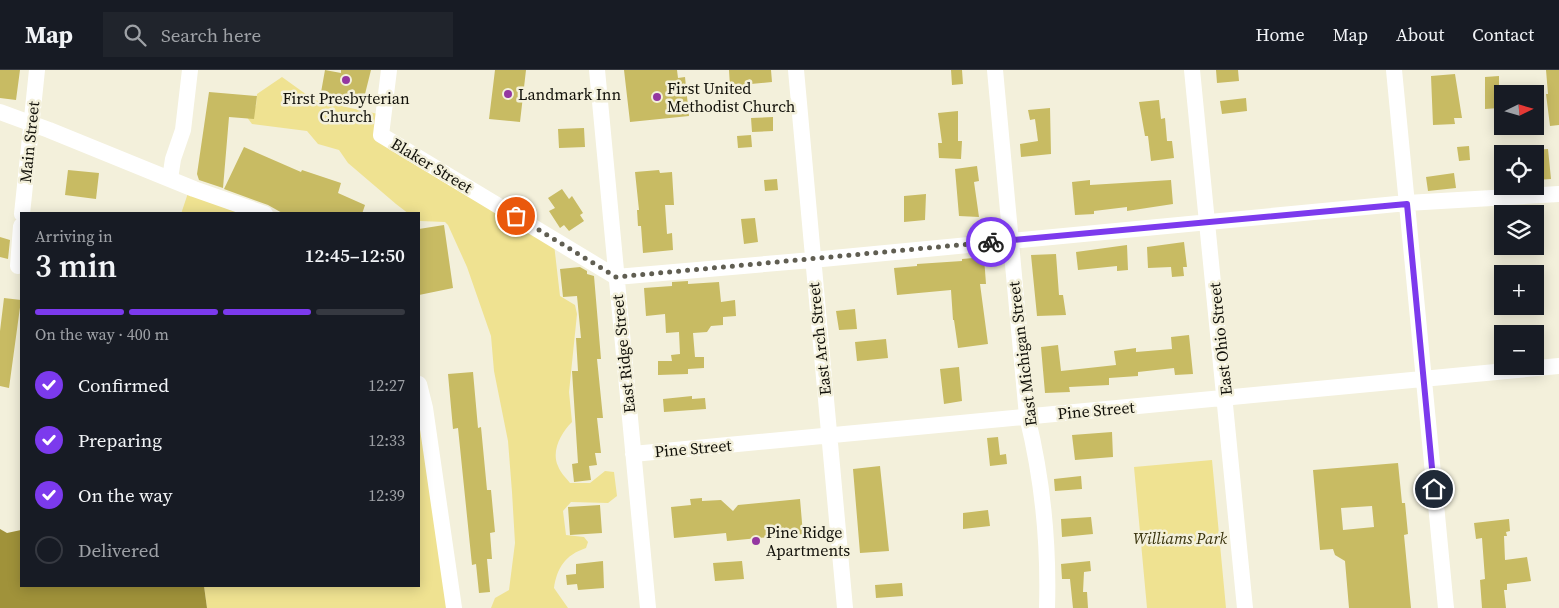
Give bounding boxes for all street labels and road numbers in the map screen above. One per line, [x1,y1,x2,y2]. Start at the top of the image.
street label: Main Street [14,99,44,184]
street label: Blaker Street [387,132,477,198]
street label: East Michigan Street [1002,280,1042,428]
street label: East Arch Street [802,281,836,396]
street label: East Ohio Street [1203,281,1237,396]
street label: East Ridge Street [606,293,640,414]
street label: Pine Street [1057,396,1136,424]
street label: Pine Street [654,434,733,462]

